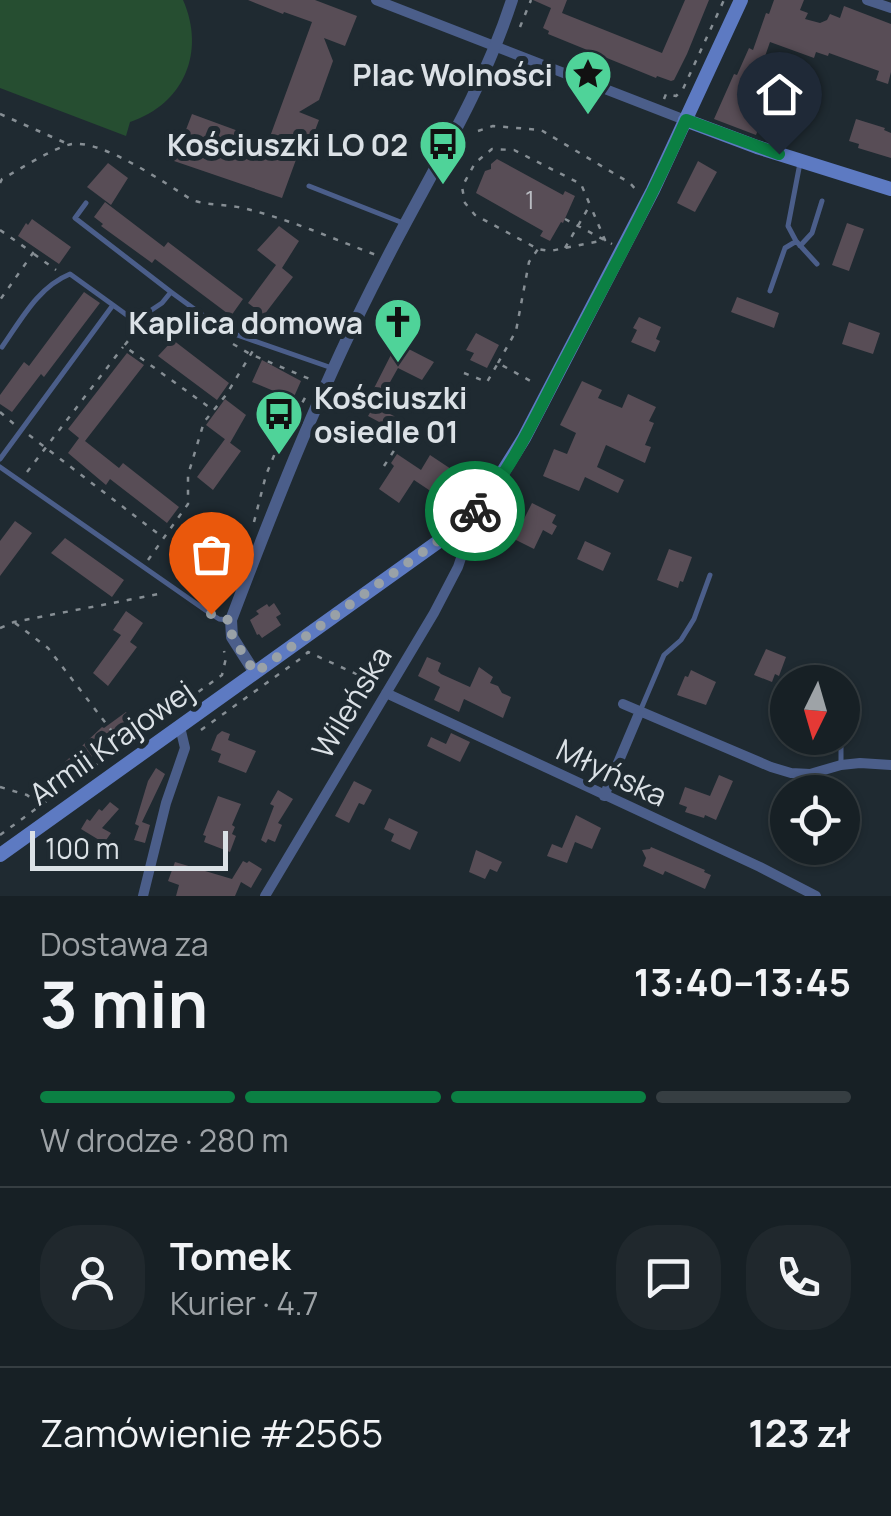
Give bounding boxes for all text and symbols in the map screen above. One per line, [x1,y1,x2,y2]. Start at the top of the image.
place icon: Plac Wolności [562,48,614,116]
pin [737,52,822,155]
place label: Plac Wolności [352,54,553,95]
icon: home [752,67,807,122]
bus stop icon: Kościuszki LO 02 [417,118,469,186]
place label: Kościuszki LO 02 [167,124,408,165]
house number: 1 [525,182,535,217]
church icon: Kaplica domowa [372,296,424,364]
place label: Kaplica domowa [129,302,363,343]
place label: Kościuszki osiedle 01 [314,377,467,452]
bus stop icon: Kościuszki osiedle 01 [253,388,305,456]
courier [425,461,525,561]
icon: bike [448,484,503,539]
pin [169,512,254,615]
icon: bag [184,527,239,582]
street label: Wileńska [301,638,401,766]
north arrow [770,665,860,755]
map controls [770,665,860,865]
street label: Armii Krajowej [21,670,201,814]
street label: Młyńska [550,729,674,815]
button: locate [770,775,860,865]
scale bar [30,826,228,870]
text: 100 m [45,829,119,867]
text: Dostawa za [40,922,209,966]
text: 13:40–13:45 [634,955,851,1007]
text: 3 min [40,959,208,1048]
text: W drodze · 280 m [40,1118,289,1162]
button: person [40,1225,145,1330]
button: chat [616,1225,721,1330]
button: phone [746,1225,851,1330]
text: Tomek [170,1229,291,1281]
text: Kurier · 4.7 [170,1281,319,1325]
text: Zamówienie #2565 [40,1406,383,1458]
text: 123 zł [748,1406,851,1458]

